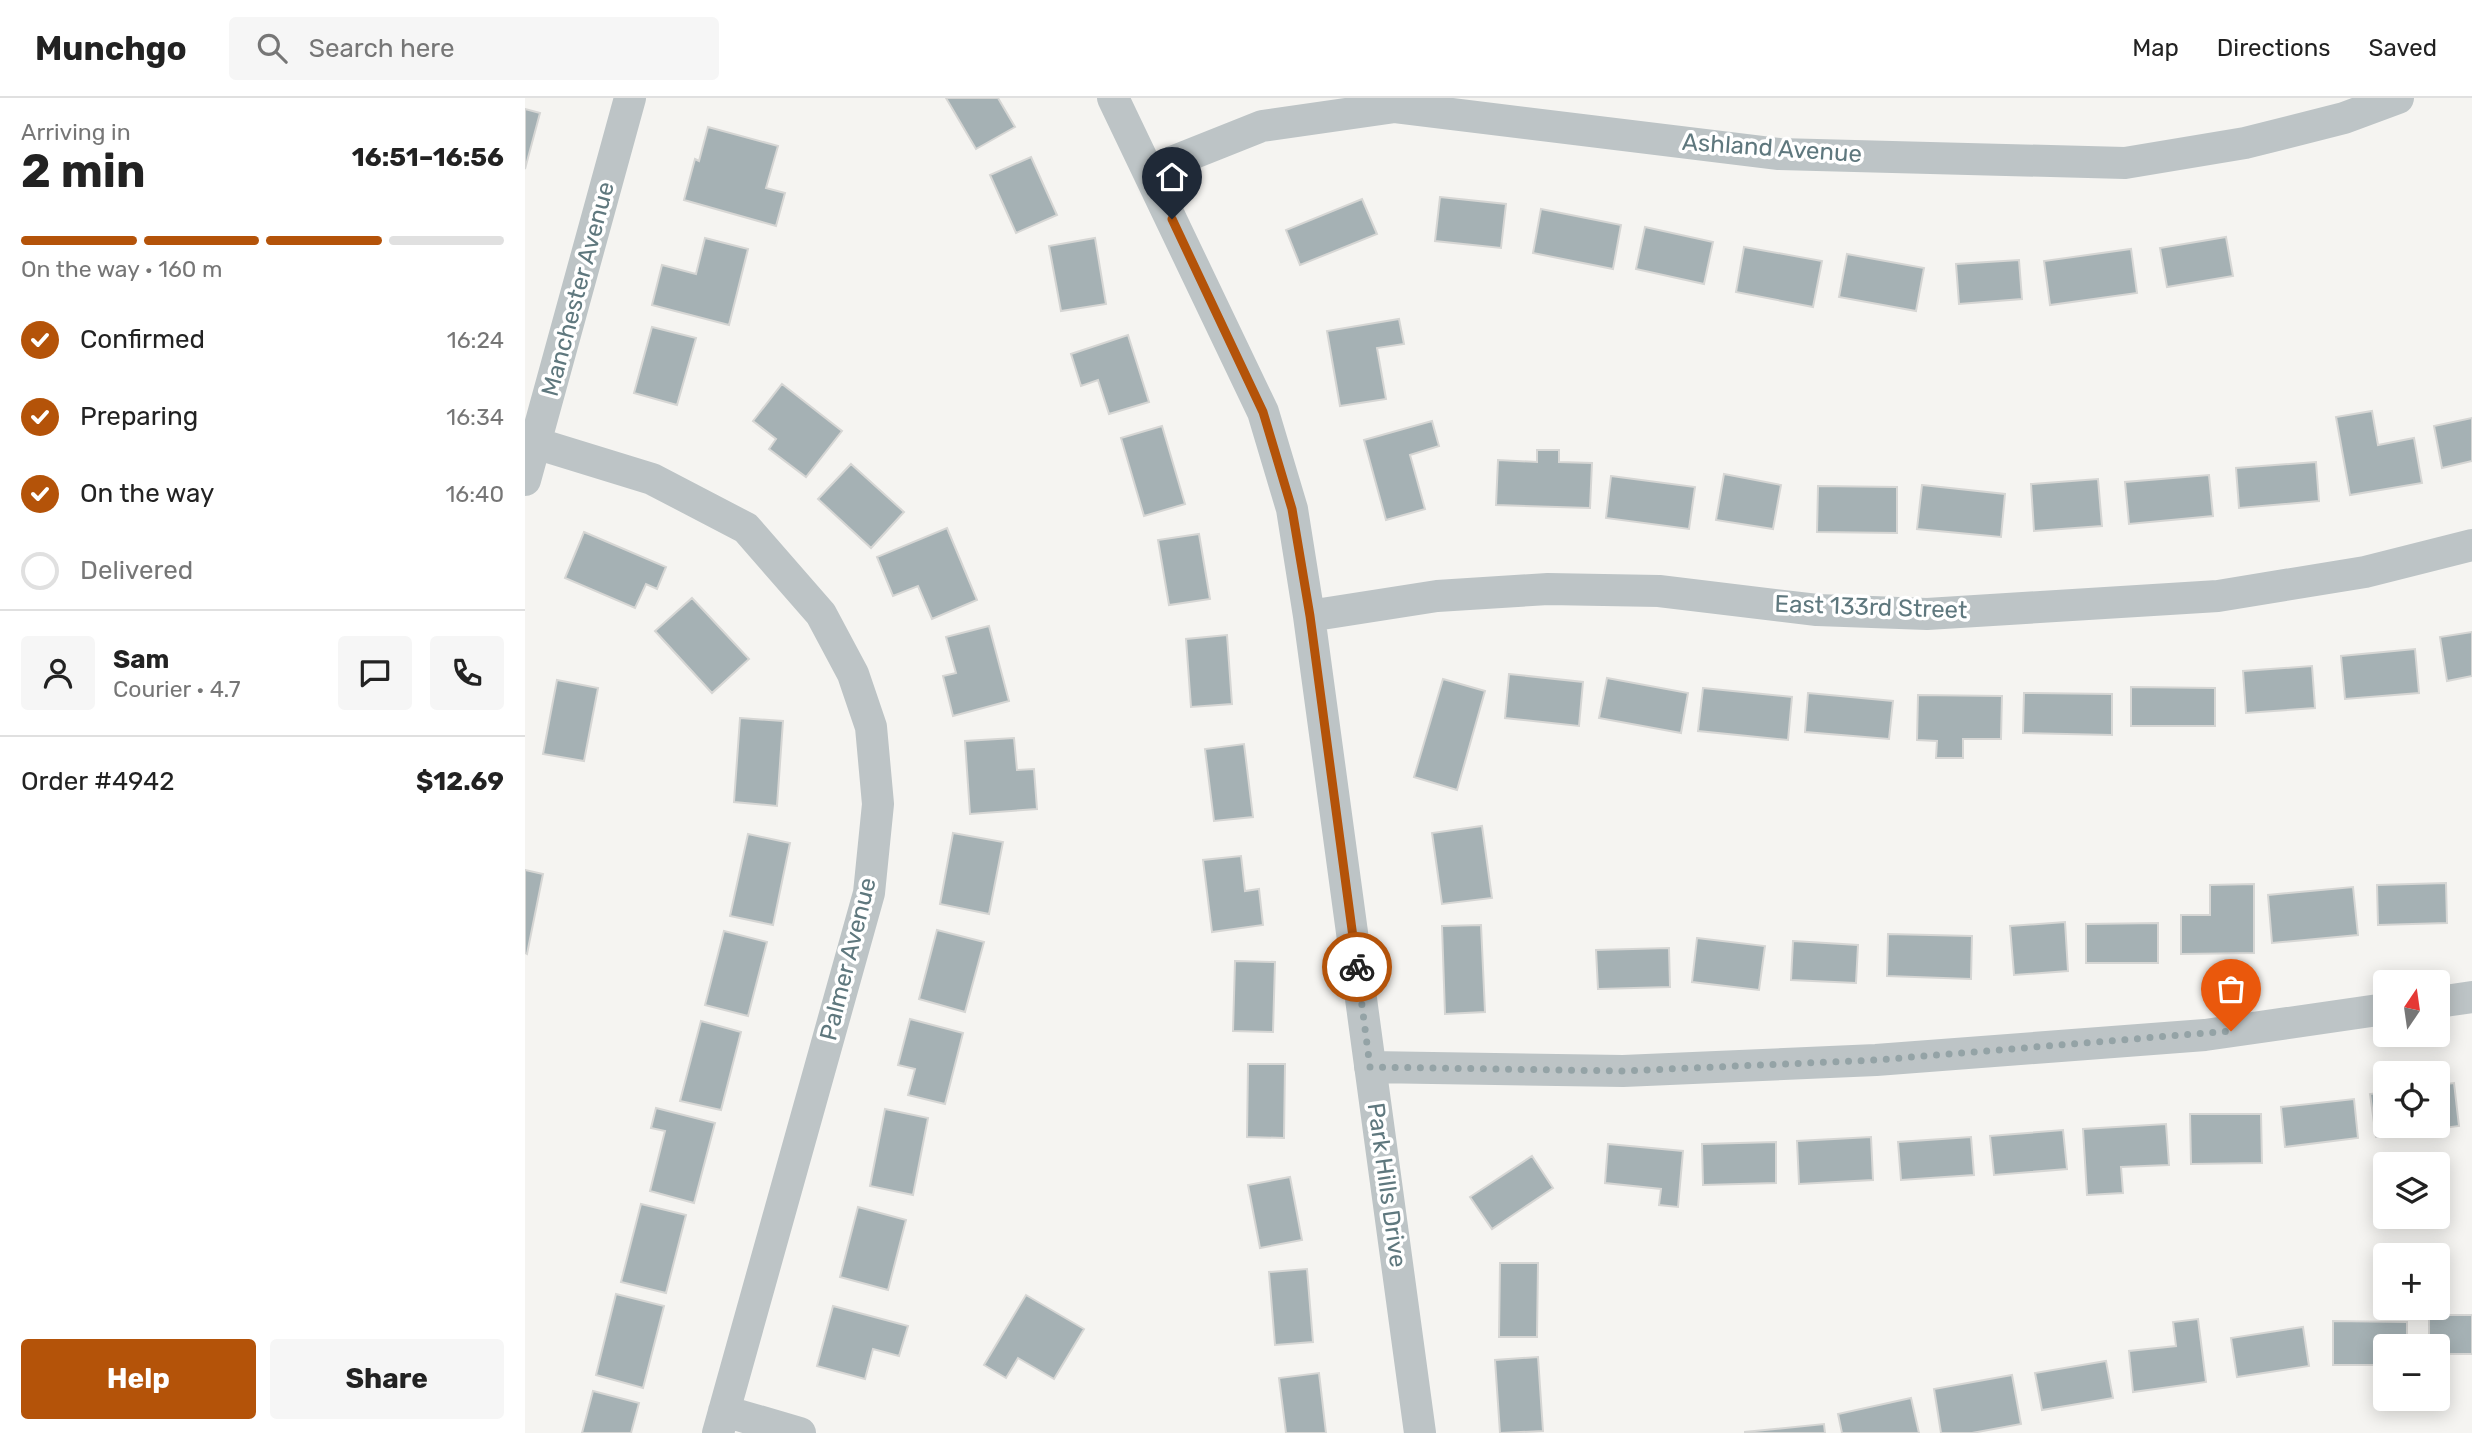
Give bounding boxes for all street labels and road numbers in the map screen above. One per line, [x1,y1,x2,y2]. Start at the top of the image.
street label: Ashland Avenue [1681,128,1863,168]
street label: Manchester Avenue [536,179,620,399]
street label: East 133rd Street [1774,590,1968,624]
street label: Palmer Avenue [814,875,882,1043]
street label: Park Hills Drive [1362,1101,1412,1269]

